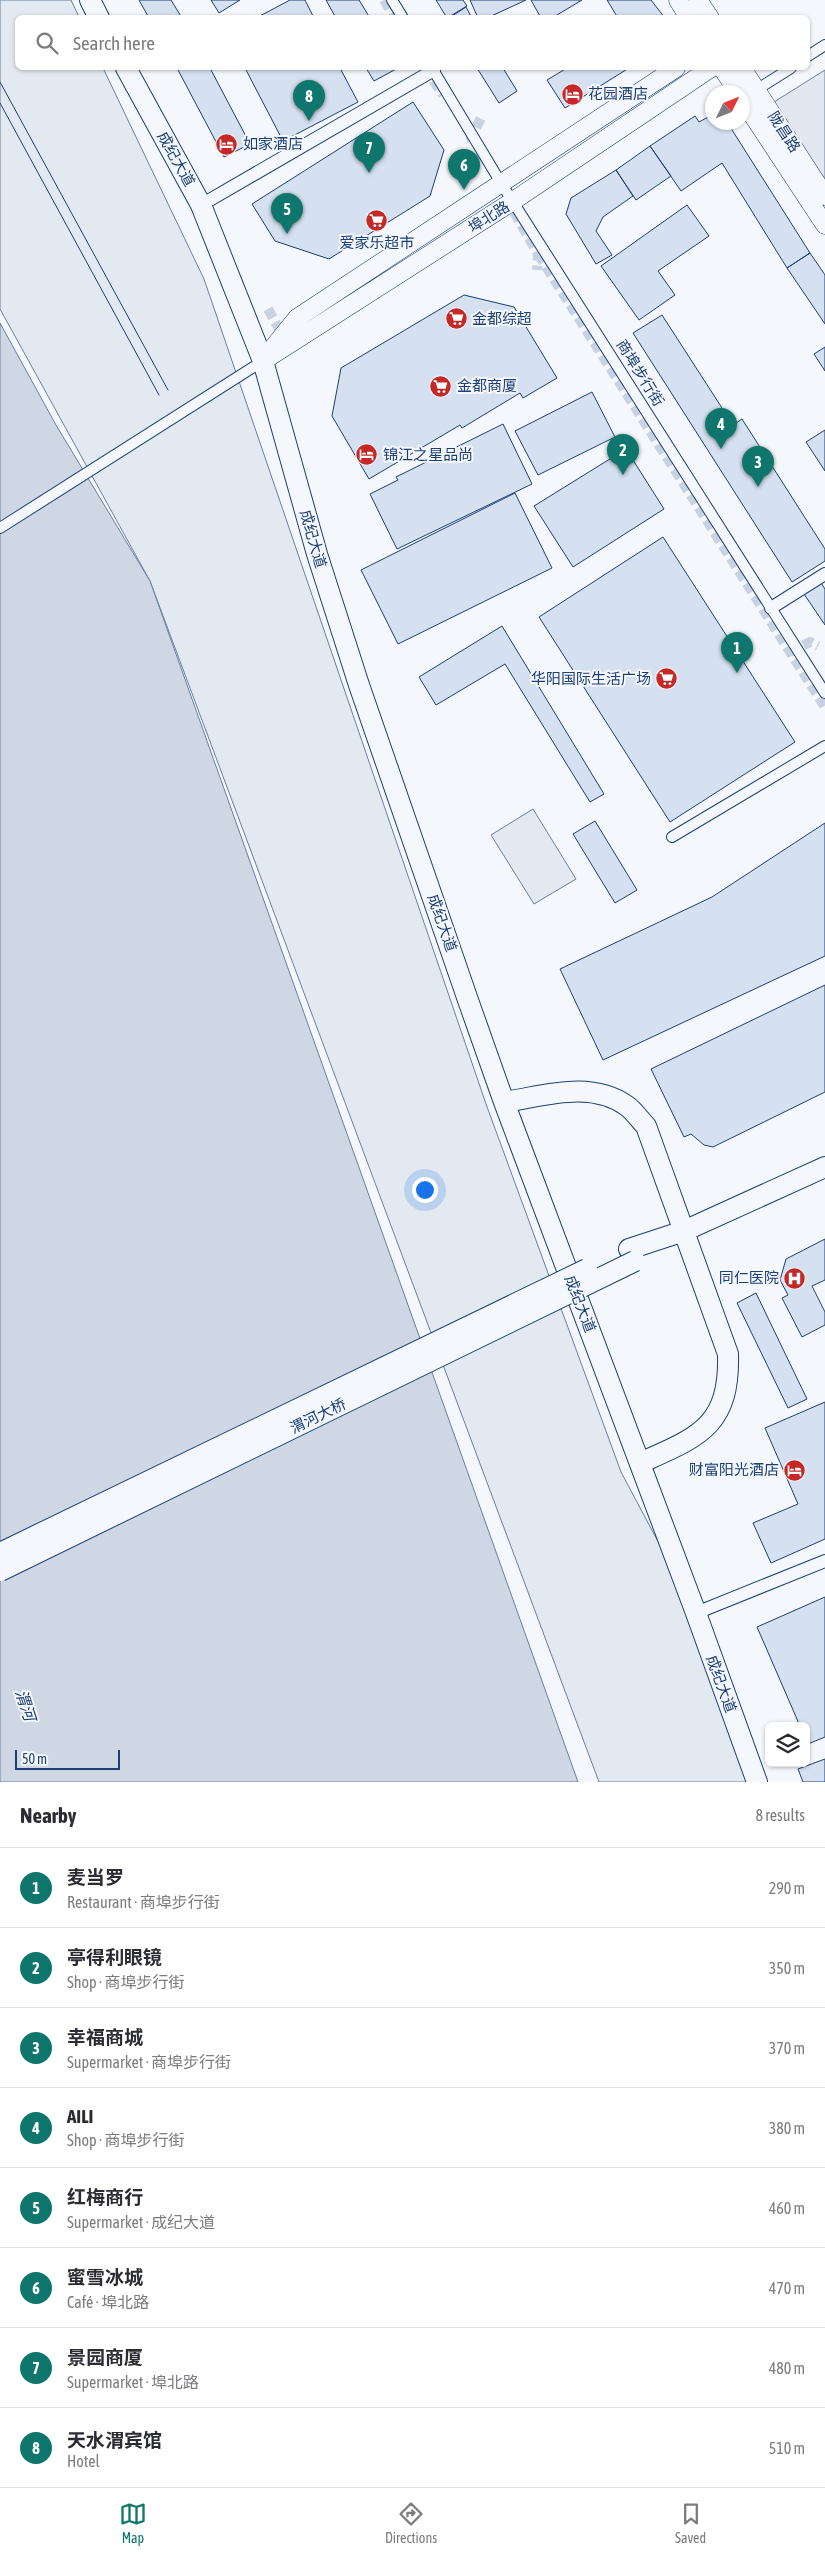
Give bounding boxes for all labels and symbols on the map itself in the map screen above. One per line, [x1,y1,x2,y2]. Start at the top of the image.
pin: 8 [293,80,325,121]
hotel icon: 花园酒店 [560,82,584,106]
place label: 花园酒店 [588,85,648,102]
north arrow [705,85,750,130]
street label: 陇昌路 [765,108,804,155]
street label: 成纪大道 [154,128,198,189]
hotel icon: 如家酒店 [215,132,239,156]
pin: 7 [353,132,385,173]
place label: 如家酒店 [243,135,303,152]
pin: 6 [448,149,480,190]
pin: 5 [271,193,303,234]
street label: 埠北路 [465,197,512,236]
supermarket icon: 爱家乐超市 [365,208,389,232]
place label: 爱家乐超市 [339,234,415,251]
supermarket icon: 金都综超 [444,307,468,331]
place label: 金都综超 [472,310,532,327]
street label: 商埠步行街 [613,336,668,409]
supermarket icon: 金都商厦 [429,374,453,398]
place label: 金都商厦 [457,377,517,394]
pin: 4 [705,408,737,449]
pin: 2 [607,434,639,475]
hotel icon: 锦江之星品尚 [355,443,379,467]
place label: 锦江之星品尚 [383,446,473,463]
pin: 3 [742,446,774,487]
street label: 成纪大道 [297,508,330,570]
pin: 1 [721,632,753,673]
supermarket icon: 华阳国际生活广场 [655,667,679,691]
place label: 华阳国际生活广场 [531,670,651,687]
street label: 成纪大道 [425,892,460,954]
your location [412,1177,438,1203]
hospital icon: 同仁医院 [783,1266,807,1290]
place label: 同仁医院 [719,1269,779,1286]
street label: 成纪大道 [562,1273,599,1335]
street label: 渭河大桥 [287,1395,348,1436]
hotel icon: 财富阳光酒店 [783,1458,807,1482]
place label: 财富阳光酒店 [689,1461,779,1478]
street label: 成纪大道 [703,1653,740,1715]
water label: 渭河 [12,1687,40,1726]
scale bar [15,1747,120,1770]

